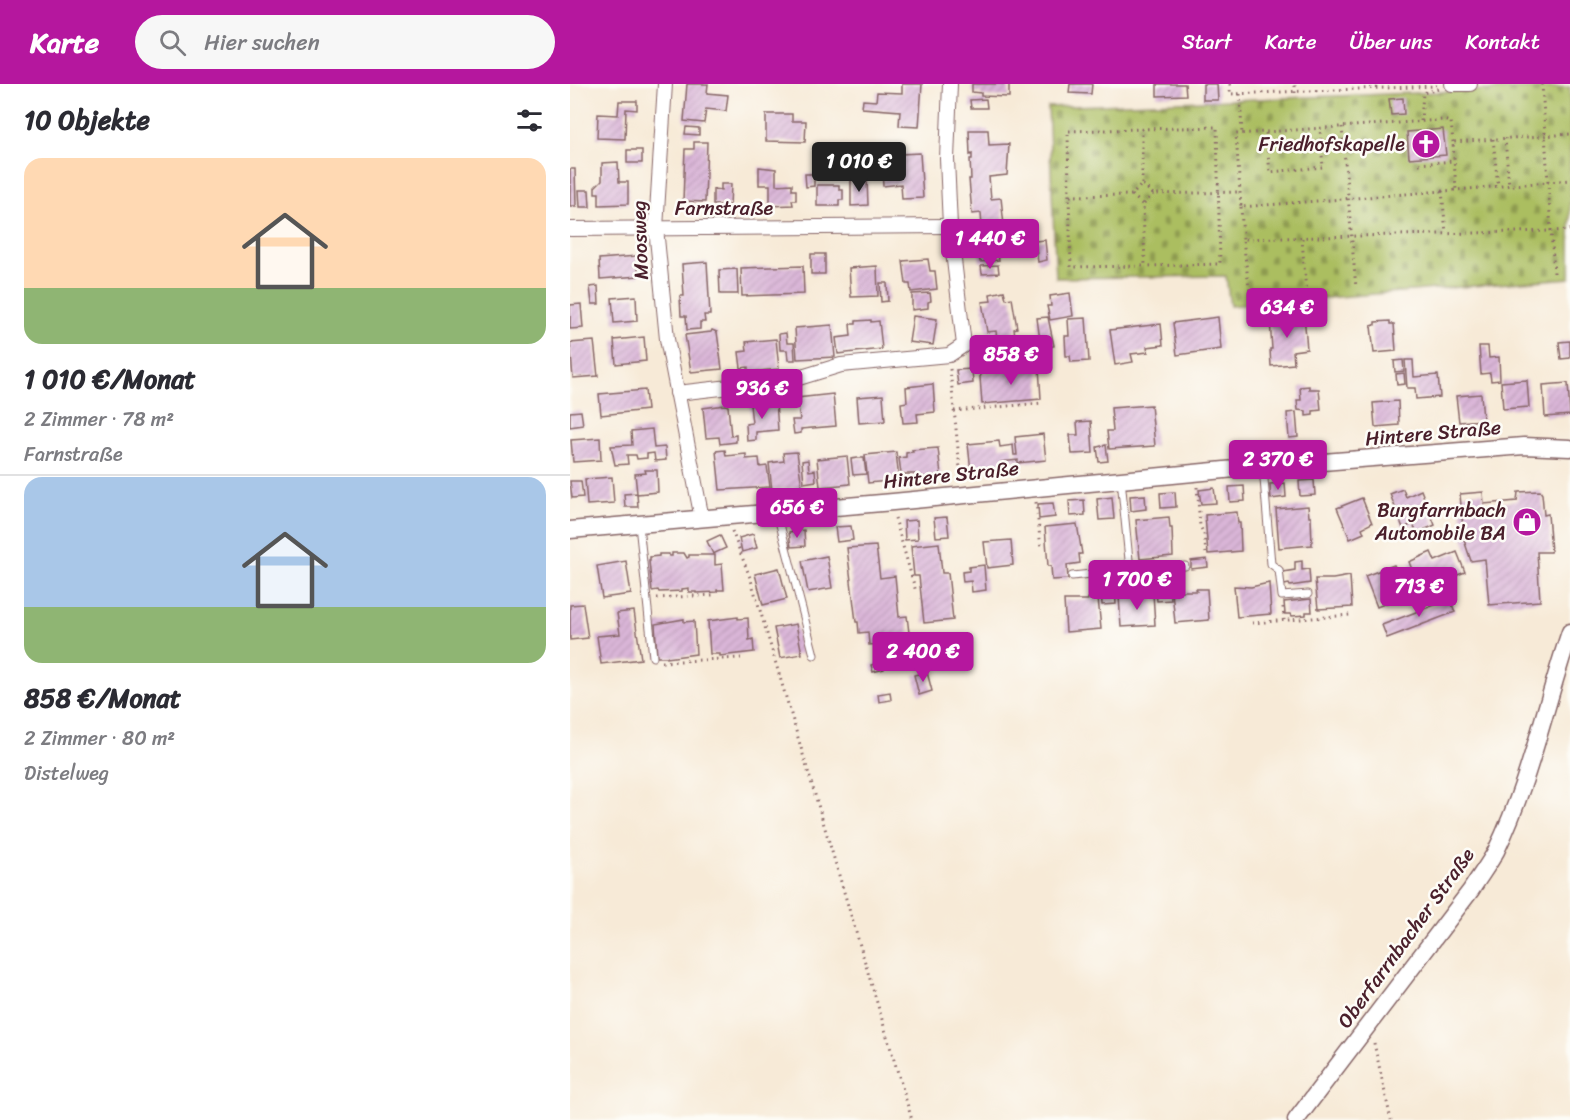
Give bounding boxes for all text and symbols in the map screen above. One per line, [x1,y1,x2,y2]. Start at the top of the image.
search box [135,15,555,69]
text: Karte [30,18,99,67]
text: Hier suchen [204,23,319,62]
text: Start [1182,23,1232,61]
text: Karte [1265,23,1317,61]
text: Über uns [1350,23,1432,61]
text: Kontakt [1465,23,1540,61]
icon: search [156,26,189,59]
text: 10 Objekte [24,97,150,143]
icon: filters [513,104,546,137]
place label: Friedhofskapelle [1259,127,1405,162]
church icon: Friedhofskapelle [1410,128,1442,160]
pin: 1 010 € [804,142,914,193]
text: 1 010 € [826,144,892,179]
street label: Farnstraße [675,191,774,226]
icon: home [231,197,339,305]
street label: Moosweg [621,200,659,280]
pin: 1 440 € [935,219,1045,270]
text: 1 440 € [955,221,1025,256]
pin: 634 € [1245,288,1329,339]
text: 634 € [1260,290,1314,325]
pin: 858 € [969,335,1053,386]
text: 858 € [984,337,1038,372]
text: 1 010 €/Monat [24,356,196,402]
pin: 936 € [720,369,804,420]
text: 936 € [735,371,789,406]
text: 2 Zimmer · 78 m² [24,402,174,437]
street label: Hintere Straße [1364,410,1502,456]
text: Farnstraße [24,437,123,472]
pin: 2 370 € [1223,440,1333,491]
text: 2 370 € [1243,442,1313,477]
street label: Hintere Straße [881,450,1021,500]
pin: 656 € [755,488,839,539]
text: 656 € [770,490,824,525]
place label: Burgfarrnbach Automobile BA [1374,493,1506,551]
shop icon: Burgfarrnbach Automobile BA [1511,506,1543,538]
icon: home [231,516,339,624]
pin: 1 700 € [1082,560,1192,611]
text: 1 700 € [1103,562,1171,597]
pin: 713 € [1377,567,1461,618]
text: 713 € [1394,569,1444,604]
pin: 2 400 € [868,632,978,683]
text: 2 400 € [887,634,960,669]
text: 858 €/Monat [24,675,181,721]
text: 2 Zimmer · 80 m² [24,721,175,756]
text: Distelweg [24,756,109,791]
street label: Oberfarrnbacher Straße [1328,840,1484,1036]

